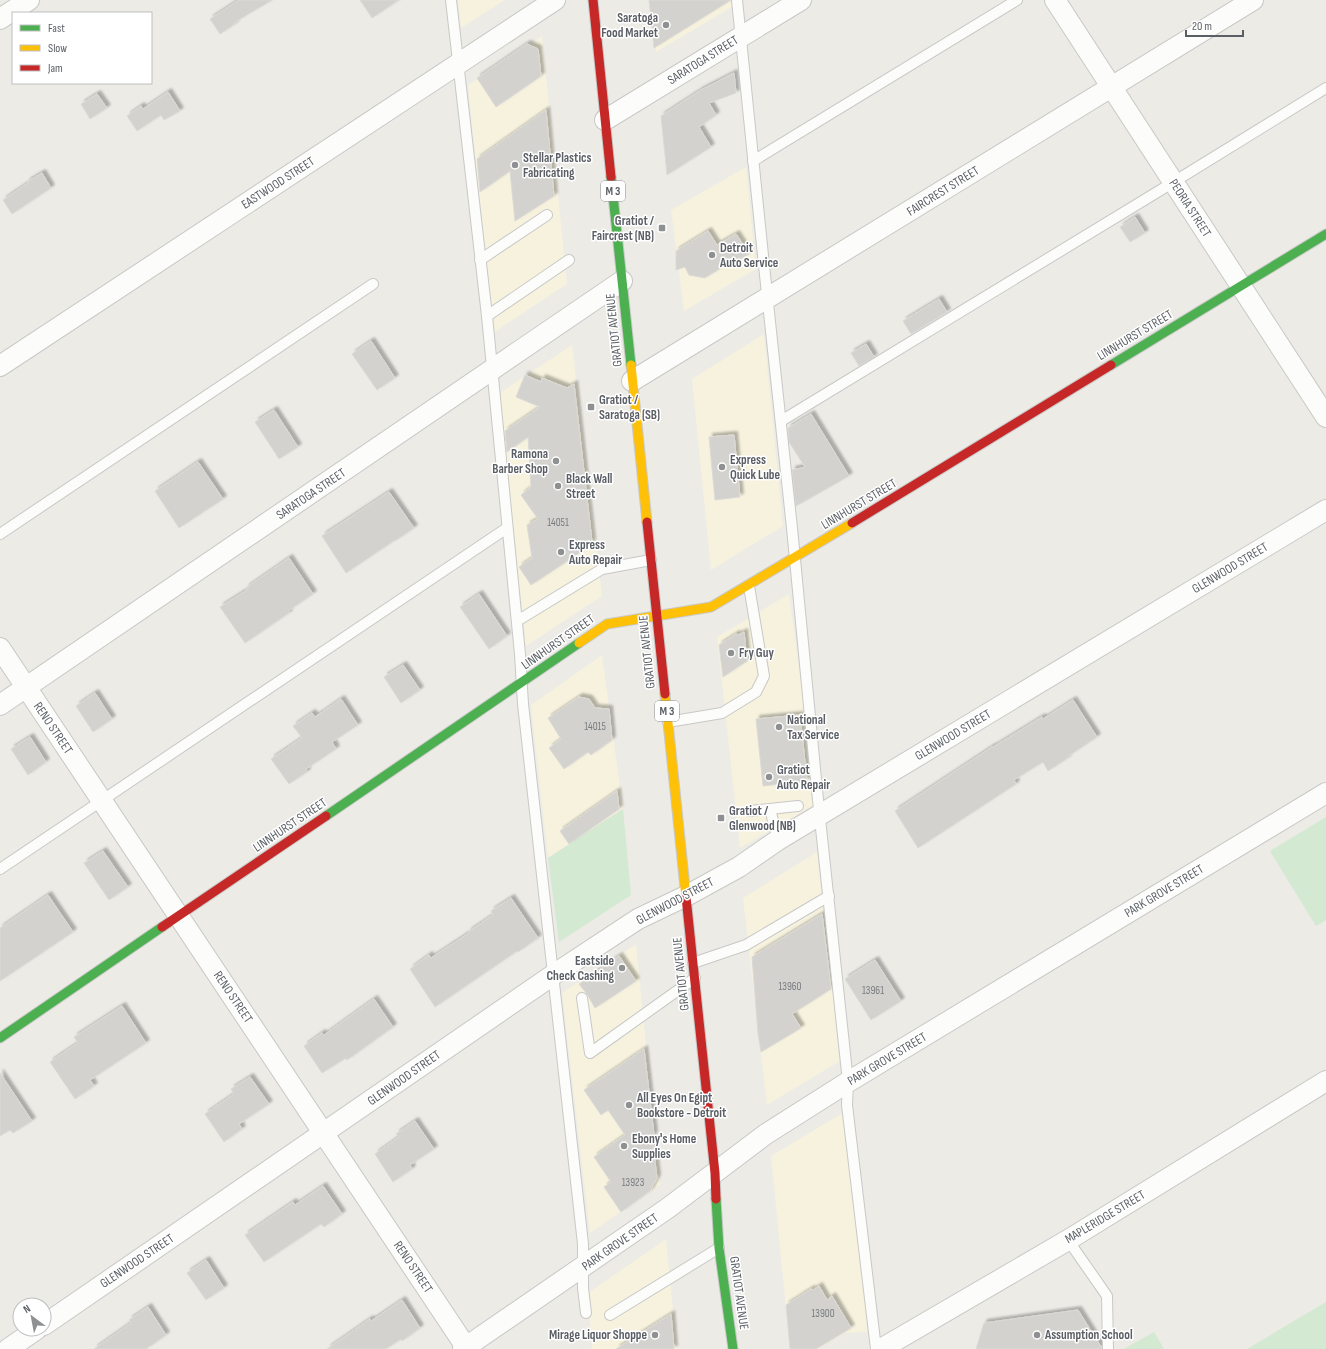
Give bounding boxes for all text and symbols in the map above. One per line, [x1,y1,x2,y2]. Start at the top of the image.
place label: Saratoga Food Market [601,10,659,41]
legend [12,12,152,84]
scale bar [1186,12,1243,38]
text: 20 m [1192,19,1212,34]
marker: Saratoga Food Market [661,20,671,30]
text: Fast [48,21,65,36]
street label: SARATOGA STREET [665,32,741,88]
text: Slow [48,41,67,56]
text: Jam [47,61,63,76]
place label: Stellar Plastics Fabricating [523,150,592,181]
street label: EASTWOOD STREET [238,153,318,213]
marker: Stellar Plastics Fabricating [510,160,520,170]
street label: FAIRCREST STREET [904,162,982,220]
street label: PEORIA STREET [1165,176,1215,240]
road number: M 3 [601,181,625,201]
place label: Gratiot / Faircrest (NB) [592,213,655,244]
marker: Gratiot / Faircrest (NB) [657,223,667,233]
place label: Detroit Auto Service [719,240,779,271]
marker: Detroit Auto Service [707,250,717,260]
street label: GRATIOT AVENUE [602,293,626,367]
street label: LINNHURST STREET [1094,306,1176,364]
place label: Gratiot / Saratoga (SB) [599,392,660,423]
marker: Gratiot / Saratoga (SB) [586,402,596,412]
place label: Ramona Barber Shop [492,446,548,477]
place label: Express Quick Lube [730,452,781,483]
marker: Ramona Barber Shop [551,456,561,466]
marker: Express Quick Lube [717,462,727,472]
street label: SARATOGA STREET [273,465,349,523]
place label: Black Wall Street [566,471,613,502]
street label: LINNHURST STREET [818,475,900,533]
marker: Black Wall Street [553,481,563,491]
house number: 14051 [547,516,569,529]
place label: Express Auto Repair [568,537,622,568]
street label: GLENWOOD STREET [1189,539,1271,597]
marker: Express Auto Repair [556,547,566,557]
street label: LINNHURST STREET [518,611,598,673]
street label: GRATIOT AVENUE [635,615,659,689]
place label: Fry Guy [739,645,774,661]
marker: Fry Guy [726,648,736,658]
street label: RENO STREET [30,699,76,757]
road number: M 3 [655,701,679,721]
street label: GLENWOOD STREET [912,706,994,764]
place label: National Tax Service [787,712,840,743]
house number: 14015 [584,720,606,733]
marker: National Tax Service [774,722,784,732]
place label: Gratiot Auto Repair [776,762,830,793]
marker: Gratiot Auto Repair [764,772,774,782]
street label: LINNHURST STREET [250,795,330,855]
place label: Gratiot / Glenwood (NB) [729,803,796,834]
marker: Gratiot / Glenwood (NB) [716,813,726,823]
street label: PARK GROVE STREET [1122,861,1206,921]
street label: GLENWOOD STREET [633,874,717,928]
street label: GRATIOT AVENUE [669,937,693,1011]
place label: Eastside Check Cashing [546,953,615,984]
marker: Eastside Check Cashing [617,963,627,973]
street label: RENO STREET [210,968,256,1026]
house number: 13960 [778,980,802,993]
house number: 13961 [862,984,884,997]
street label: PARK GROVE STREET [845,1029,929,1089]
street label: GLENWOOD STREET [364,1047,444,1109]
place label: All Eyes On Egipt Bookstore - Detroit [636,1090,727,1121]
marker: All Eyes On Egipt Bookstore - Detroit [624,1100,634,1110]
place label: Ebony's Home Supplies [632,1131,697,1162]
marker: Ebony's Home Supplies [619,1141,629,1151]
house number: 13923 [622,1176,645,1189]
street label: MAPLERIDGE STREET [1062,1187,1148,1247]
street label: PARK GROVE STREET [579,1210,661,1274]
street label: GLENWOOD STREET [97,1230,177,1292]
street label: RENO STREET [390,1238,436,1296]
street label: GRATIOT AVENUE [726,1255,752,1331]
north arrow [12,1297,52,1337]
text: N [21,1302,33,1316]
house number: 13900 [811,1307,835,1320]
place label: Mirage Liquor Shoppe [549,1327,647,1343]
place label: Assumption School [1044,1327,1133,1343]
marker: Mirage Liquor Shoppe [650,1330,660,1340]
marker: Assumption School [1032,1330,1042,1340]

